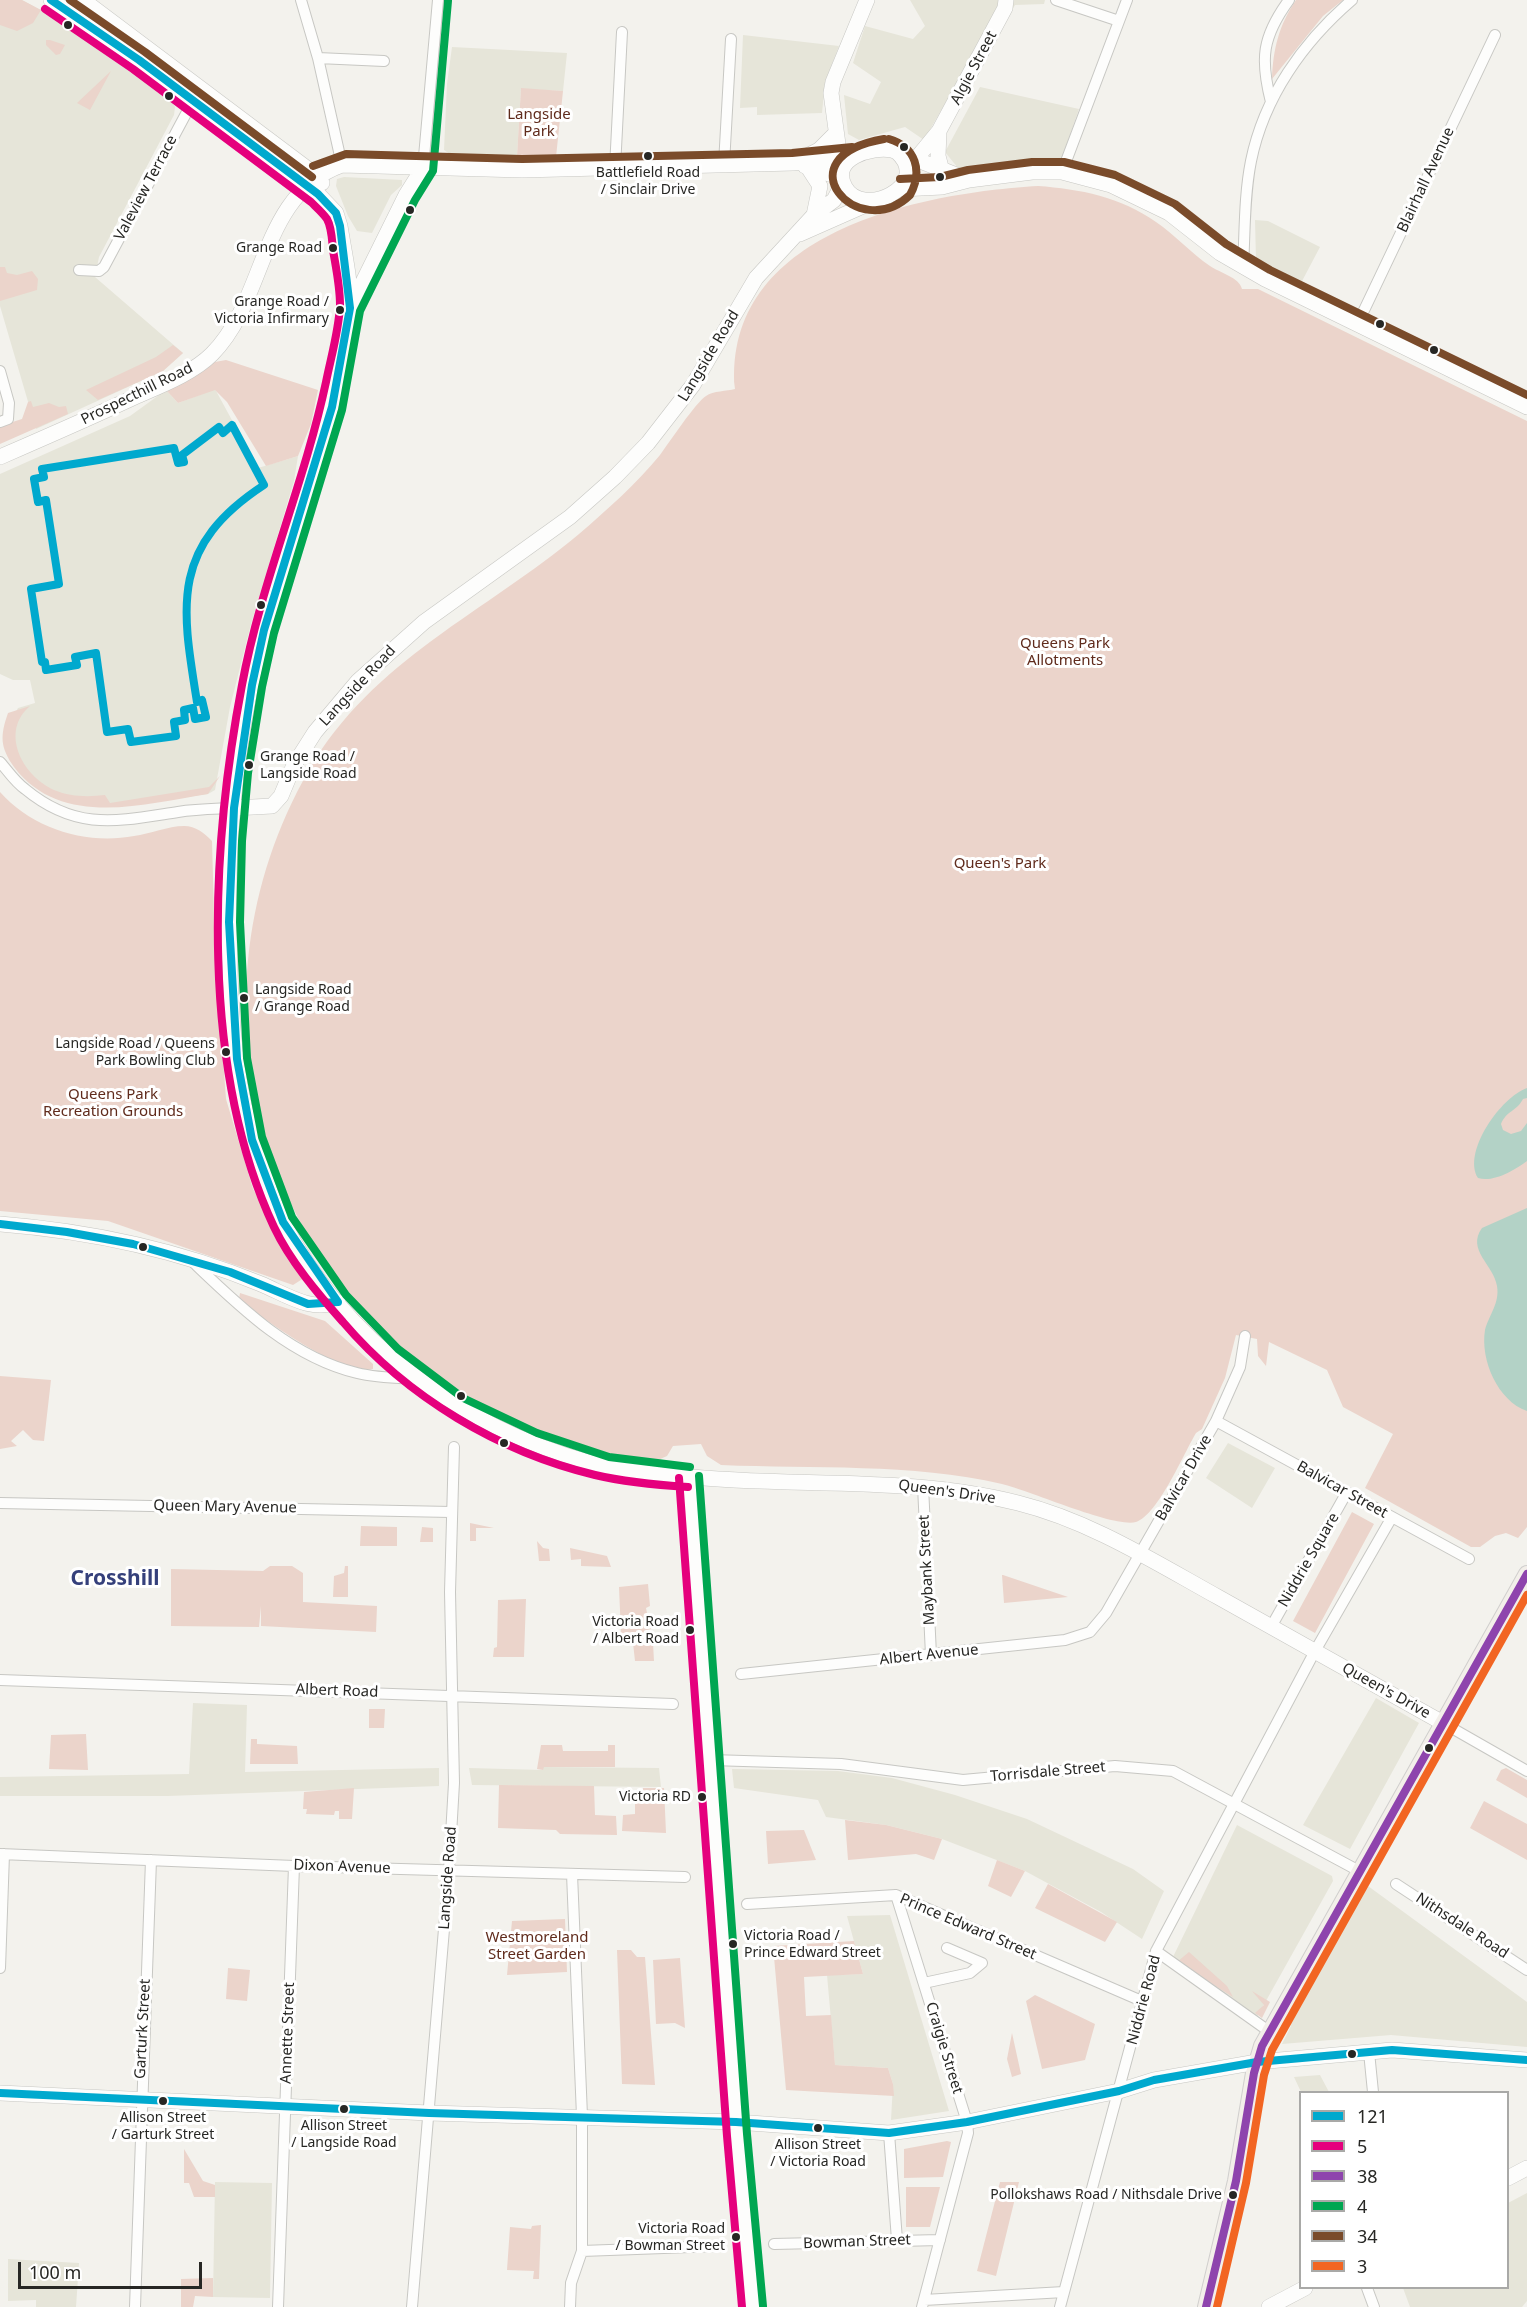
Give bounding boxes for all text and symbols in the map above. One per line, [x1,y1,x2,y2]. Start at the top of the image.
unlabelled marker [62,19,74,31]
street label: Algie Street [947,28,1001,108]
unlabelled marker [163,90,175,102]
park label: Langside Park [507,106,571,141]
street label: Blairhall Avenue [1394,124,1458,236]
street label: Valeview Terrace [111,132,181,244]
unlabelled marker [898,141,910,153]
marker: Battlefield Road / Sinclair Drive [642,150,654,162]
place label: Battlefield Road / Sinclair Drive [596,165,700,198]
unlabelled marker [934,171,946,183]
unlabelled marker [404,204,416,216]
place label: Grange Road [236,240,322,256]
marker: Grange Road [327,242,339,254]
place label: Grange Road / Victoria Infirmary [214,294,329,326]
marker: Grange Road / Victoria Infirmary [334,304,346,316]
street label: Langside Road [675,307,743,405]
unlabelled marker [1374,318,1386,330]
unlabelled marker [1428,344,1440,356]
street label: Prospecthill Road [78,359,196,429]
unlabelled marker [255,599,267,611]
park label: Queens Park Allotments [1020,635,1110,670]
street label: Langside Road [316,642,400,730]
place label: Grange Road / Langside Road [260,749,357,782]
marker: Grange Road / Langside Road [243,759,255,771]
park label: Queen's Park [954,855,1046,873]
place label: Langside Road / Grange Road [255,982,352,1014]
marker: Langside Road / Grange Road [238,992,250,1004]
place label: Langside Road / Queens Park Bowling Club [55,1036,215,1068]
marker: Langside Road / Queens Park Bowling Club [220,1046,232,1058]
park label: Queens Park Recreation Grounds [43,1086,183,1121]
unlabelled marker [137,1241,149,1253]
unlabelled marker [455,1390,467,1402]
street label: Balvicar Drive [1152,1432,1216,1524]
unlabelled marker [498,1437,510,1449]
street label: Balvicar Street [1293,1458,1391,1522]
street label: Queen's Drive [897,1476,997,1508]
street label: Queen Mary Avenue [153,1497,297,1517]
street label: Niddrie Square [1275,1510,1343,1610]
street label: Maybank Street [915,1514,939,1626]
district label: Crosshill [70,1566,160,1592]
place label: Victoria Road / Albert Road [592,1614,679,1646]
marker: Victoria Road / Albert Road [684,1624,696,1636]
street label: Albert Avenue [879,1641,979,1669]
street label: Queen's Drive [1339,1659,1433,1723]
street label: Albert Road [295,1681,379,1701]
unlabelled marker [1423,1742,1435,1754]
street label: Torrisdale Street [990,1758,1106,1786]
place label: Victoria RD [619,1789,691,1805]
marker: Victoria RD [696,1791,708,1803]
street label: Langside Road [435,1826,461,1930]
street label: Dixon Avenue [293,1856,391,1878]
street label: Nithsdale Road [1412,1889,1512,1963]
street label: Prince Edward Street [897,1890,1039,1964]
place label: Victoria Road / Prince Edward Street [744,1928,881,1960]
park label: Westmoreland Street Garden [486,1929,588,1964]
marker: Victoria Road / Prince Edward Street [727,1938,739,1950]
street label: Niddrie Road [1123,1953,1165,2047]
street label: Garturk Street [131,1978,155,2080]
street label: Annette Street [277,1982,299,2084]
street label: Craigie Street [922,2000,966,2096]
unlabelled marker [1346,2048,1358,2060]
legend [1299,2091,1509,2289]
marker: Allison Street / Garturk Street [157,2095,169,2107]
marker: Allison Street / Langside Road [338,2103,350,2115]
text: 121 [1357,2104,1388,2128]
place label: Allison Street / Garturk Street [112,2110,214,2142]
place label: Allison Street / Langside Road [291,2118,397,2150]
marker: Allison Street / Victoria Road [812,2122,824,2134]
text: 5 [1357,2134,1367,2158]
place label: Allison Street / Victoria Road [770,2137,866,2170]
text: 38 [1357,2164,1378,2188]
place label: Pollokshaws Road / Nithsdale Drive [990,2187,1222,2203]
marker: Pollokshaws Road / Nithsdale Drive [1227,2189,1239,2201]
text: 4 [1357,2194,1367,2218]
place label: Victoria Road / Bowman Street [616,2221,725,2254]
text: 34 [1357,2224,1378,2248]
marker: Victoria Road / Bowman Street [730,2231,742,2243]
street label: Bowman Street [803,2231,911,2253]
scale bar [21,2250,206,2288]
text: 3 [1357,2254,1367,2278]
text: 100 m [29,2260,81,2284]

